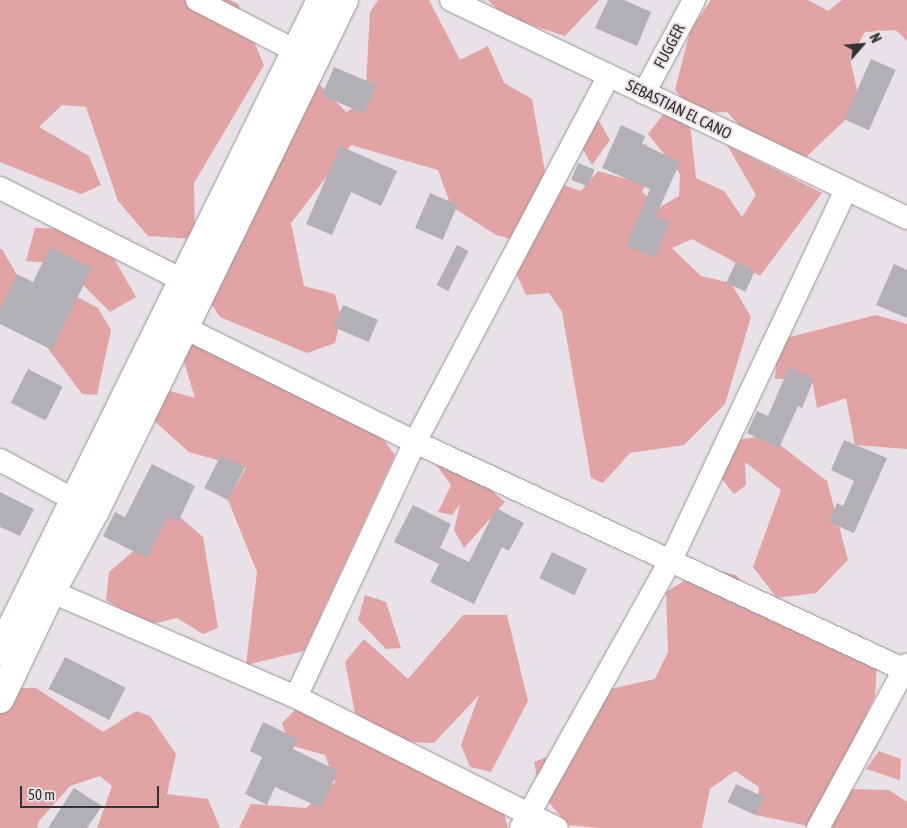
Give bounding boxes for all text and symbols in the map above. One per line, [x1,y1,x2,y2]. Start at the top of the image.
street label: FUGGER [649,20,689,72]
north arrow [837,20,887,70]
text: N [866,31,884,45]
street label: SEBASTIAN EL CANO [623,75,735,143]
scale bar [22,776,161,808]
text: 50 m [28,786,55,803]

